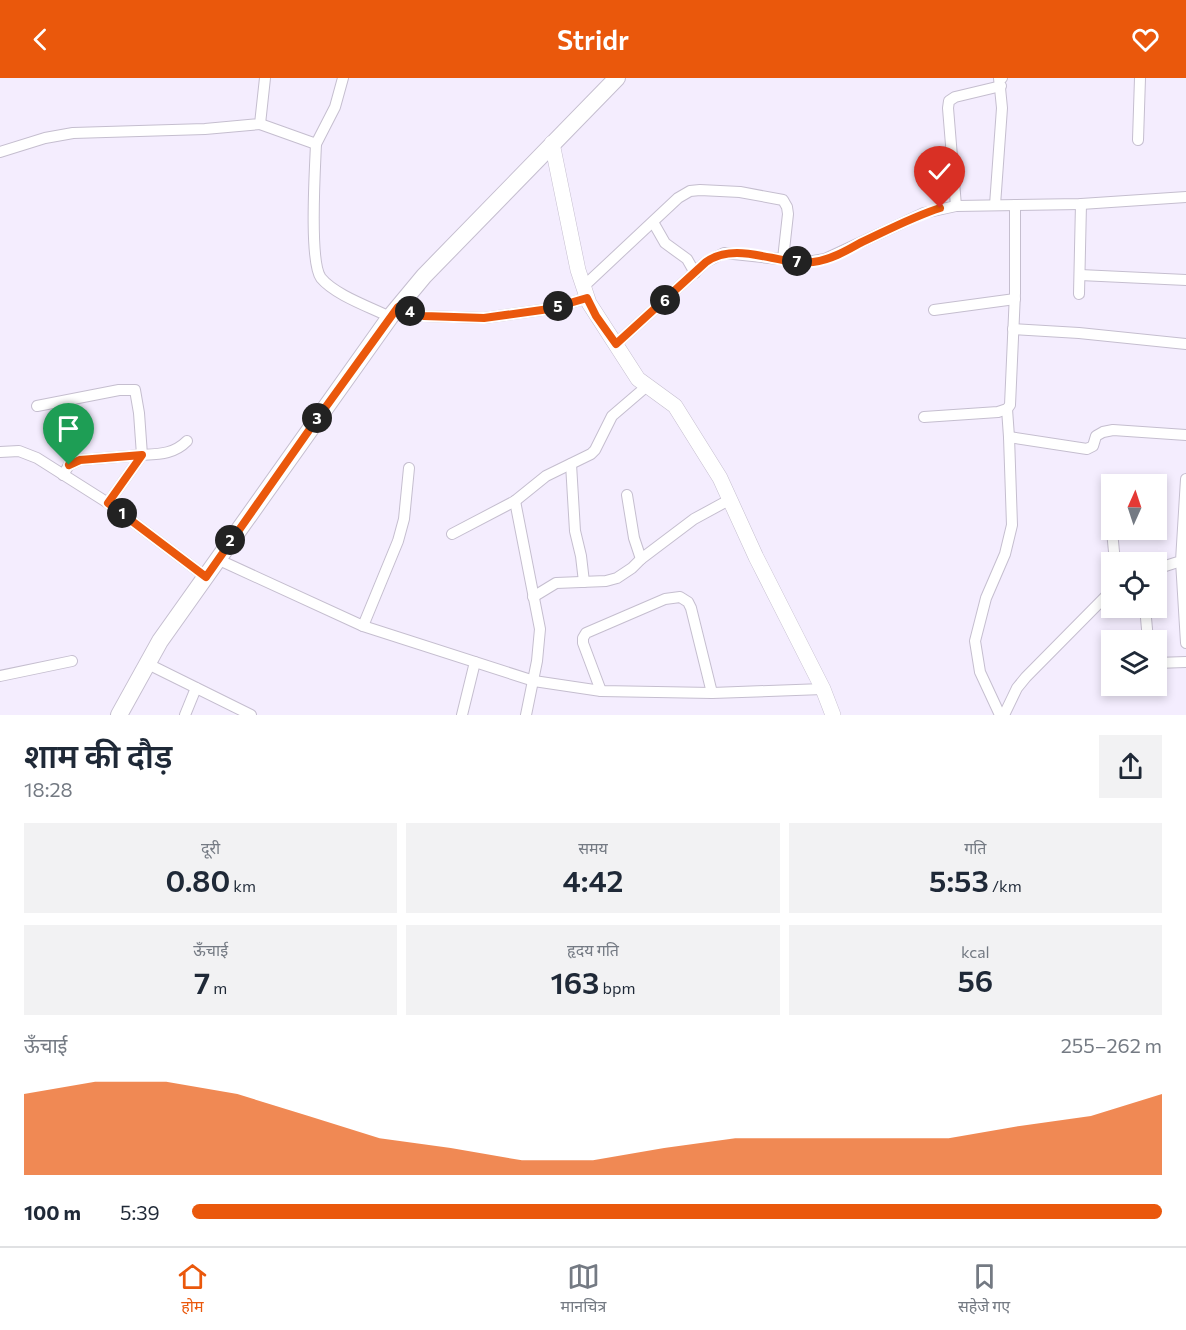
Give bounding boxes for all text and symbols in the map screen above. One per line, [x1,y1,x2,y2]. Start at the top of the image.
icon: back [24,23,57,56]
text: Stridr [557,23,629,56]
icon: heart [1129,23,1162,56]
pin [914,146,965,208]
icon: check [923,155,956,188]
pin: 7 [782,246,812,276]
text: 7 [793,251,801,270]
pin: 6 [650,285,680,315]
text: 6 [660,290,670,309]
pin: 5 [543,291,573,321]
pin: 4 [395,296,425,326]
text: 5 [553,296,563,315]
text: 4 [405,301,415,320]
pin [43,403,94,465]
pin: 3 [302,403,332,433]
text: 3 [312,408,322,427]
icon: arrive [52,412,85,445]
north arrow [1101,474,1167,540]
map controls [1101,474,1167,696]
pin: 1 [107,498,137,528]
text: 1 [118,503,126,522]
pin: 2 [215,525,245,555]
text: 2 [225,530,235,549]
button: locate [1101,552,1167,618]
button: layers [1101,630,1167,696]
text: शाम की दौड़ [24,734,172,775]
button: share [1099,735,1162,798]
text: 18:28 [24,777,73,801]
text: दूरी [201,838,220,857]
text: समय [578,838,608,857]
text: गति [964,838,986,857]
text: 0.80 [165,861,230,898]
text: 4:42 [563,861,623,898]
text: 5:53 [929,861,989,898]
text: km [230,876,256,895]
text: /km [989,876,1022,895]
text: ऊँचाई [193,940,228,959]
text: हृदय गति [567,940,619,959]
text: kcal [961,942,990,961]
text: 56 [957,961,993,998]
text: 7 [194,963,210,1000]
text: 163 [551,963,599,1000]
text: m [210,978,227,997]
text: bpm [599,978,635,997]
text: ऊँचाई [24,1033,67,1057]
text: 255–262 m [1061,1033,1162,1057]
text: 100 m [24,1200,81,1224]
text: 5:39 [120,1200,160,1224]
tab: होम [176,1260,209,1319]
tab: मानचित्र [561,1260,606,1319]
tab: सहेजे गए [958,1260,1010,1319]

